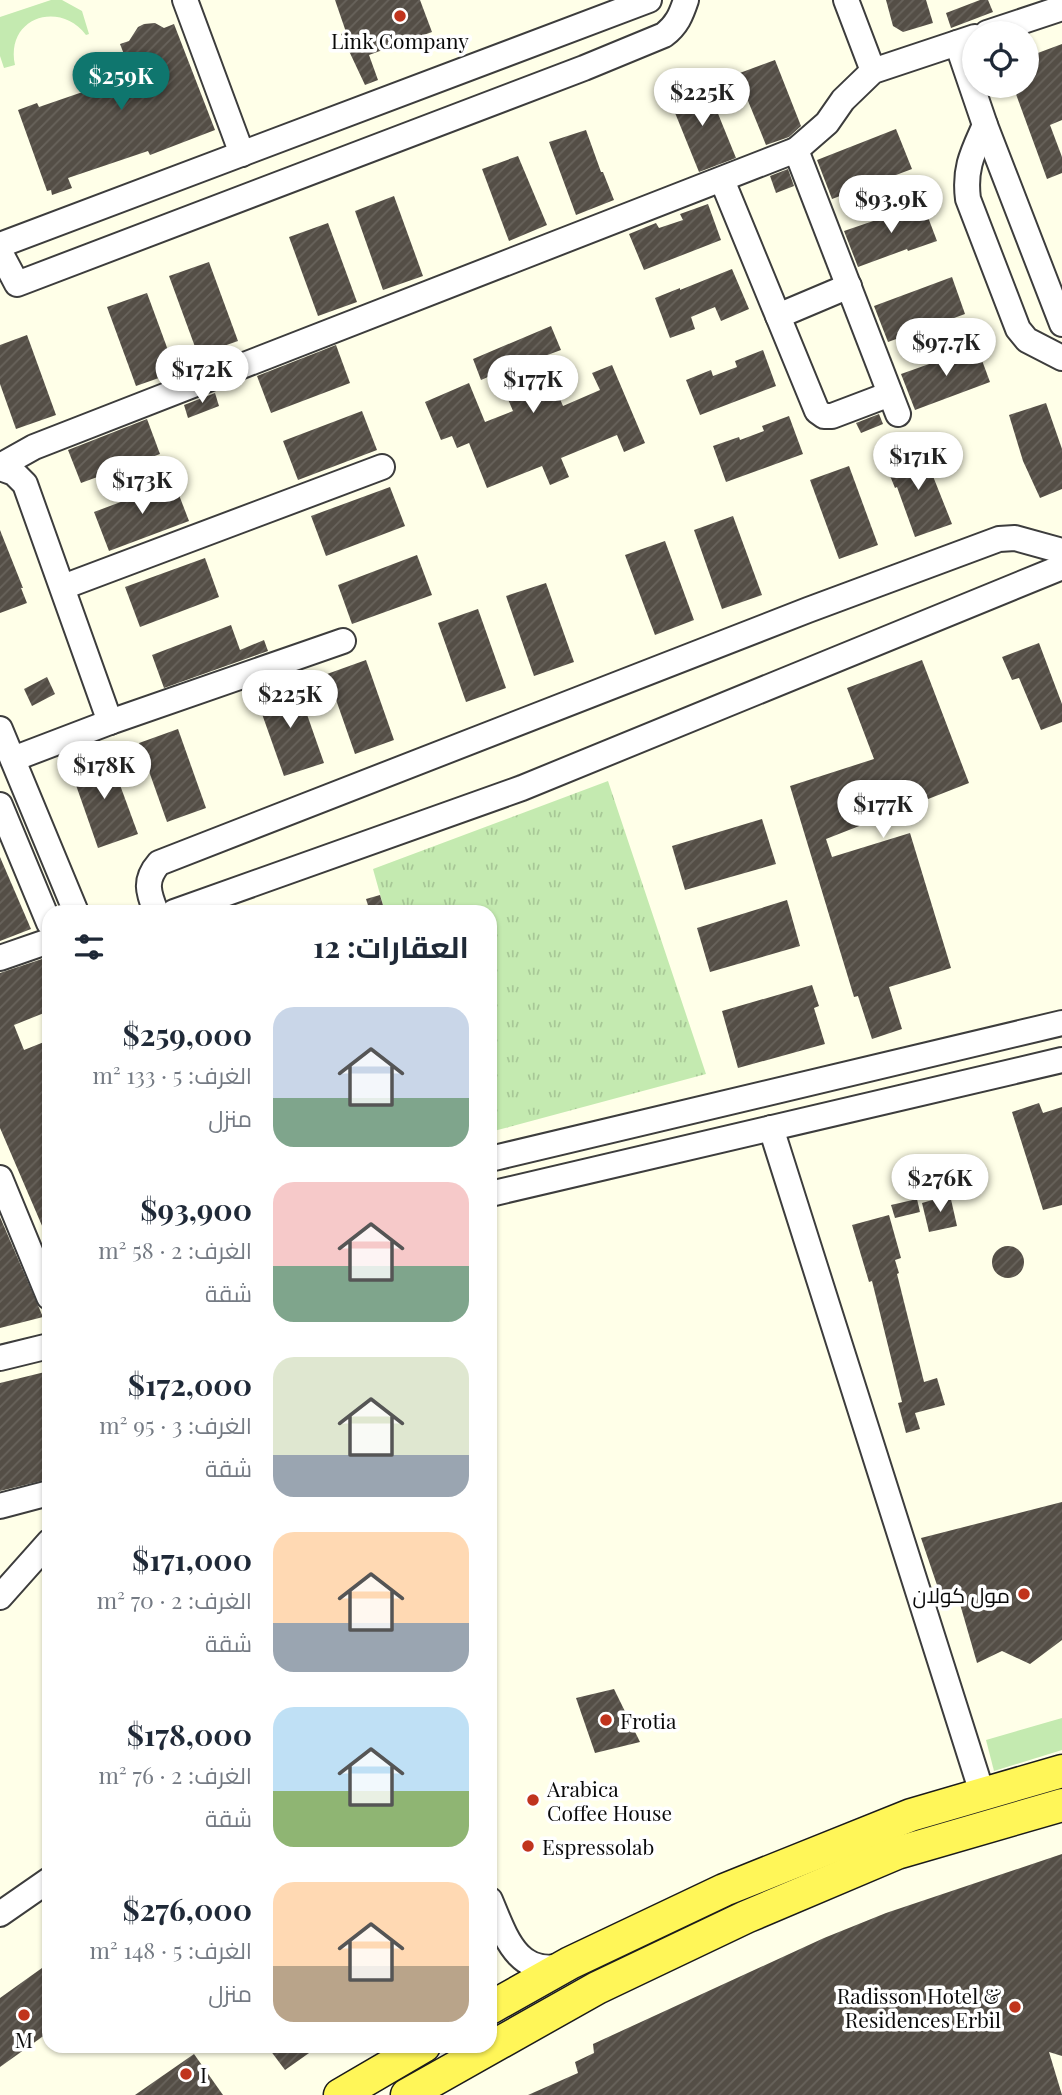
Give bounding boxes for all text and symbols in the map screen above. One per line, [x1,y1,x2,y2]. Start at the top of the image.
marker: Link Company [392,8,408,24]
map controls [962,21,1039,98]
button: locate [962,21,1039,98]
place label: Link Company [331,26,469,54]
pin: $259K [72,52,170,112]
text: $259K [89,59,153,90]
pin: $225K [653,68,751,128]
text: $225K [670,75,734,106]
pin: $93.9K [834,176,948,235]
text: $93.9K [855,182,927,213]
pin: $97.7K [889,318,1003,378]
text: $97.7K [912,325,980,356]
pin: $172K [153,346,251,405]
text: $172K [172,352,232,383]
pin: $177K [484,356,582,415]
text: $177K [503,362,563,393]
pin: $171K [869,433,967,492]
text: $171K [889,439,947,470]
pin: $173K [93,456,191,516]
text: $173K [112,463,172,494]
pin: $225K [241,670,339,730]
text: $225K [258,677,322,708]
pin: $178K [55,742,153,801]
text: $178K [73,748,135,779]
pin: $177K [834,780,932,840]
text: $177K [853,787,913,818]
text: العقارات: 12 [313,926,469,966]
icon: filters [70,928,108,966]
text: $259,000 [123,1014,252,1054]
icon: home [329,1035,413,1119]
text: الغرف: 5 · 133 m² [92,1059,252,1090]
text: منزل [208,1102,252,1133]
pin: $276K [891,1154,989,1214]
text: $276K [907,1161,973,1192]
text: $93,900 [140,1189,252,1229]
icon: home [329,1210,413,1294]
text: الغرف: 2 · 58 m² [98,1234,252,1265]
text: شقة [205,1277,252,1308]
text: $172,000 [128,1364,252,1404]
icon: home [329,1385,413,1469]
text: الغرف: 3 · 95 m² [99,1409,252,1440]
text: شقة [205,1452,252,1483]
text: $171,000 [132,1539,252,1579]
icon: home [329,1560,413,1644]
place label: مول كولان [912,1580,1010,1609]
text: الغرف: 2 · 70 m² [97,1584,252,1615]
marker: مول كولان [1016,1586,1032,1602]
text: شقة [205,1627,252,1658]
place label: Frotia [620,1706,677,1734]
marker: Frotia [598,1712,614,1728]
text: $178,000 [127,1714,252,1754]
icon: home [329,1735,413,1819]
text: الغرف: 2 · 76 m² [99,1759,252,1790]
place label: Arabica Coffee House [546,1774,672,1826]
marker: Arabica Coffee House [525,1792,541,1808]
text: شقة [205,1802,252,1833]
place label: Espressolab [542,1832,654,1860]
marker: Espressolab [520,1838,536,1854]
text: $276,000 [122,1889,252,1929]
icon: home [329,1910,413,1994]
text: الغرف: 5 · 148 m² [89,1934,252,1965]
text: منزل [208,1977,252,2008]
place label: Radisson Hotel & Residences Erbil [837,1981,1001,2033]
marker: Radisson Hotel & Residences Erbil [1007,1999,1023,2015]
marker: M [16,2007,32,2023]
place label: M [15,2025,33,2053]
place label: I [200,2060,207,2088]
marker: I [178,2066,194,2082]

